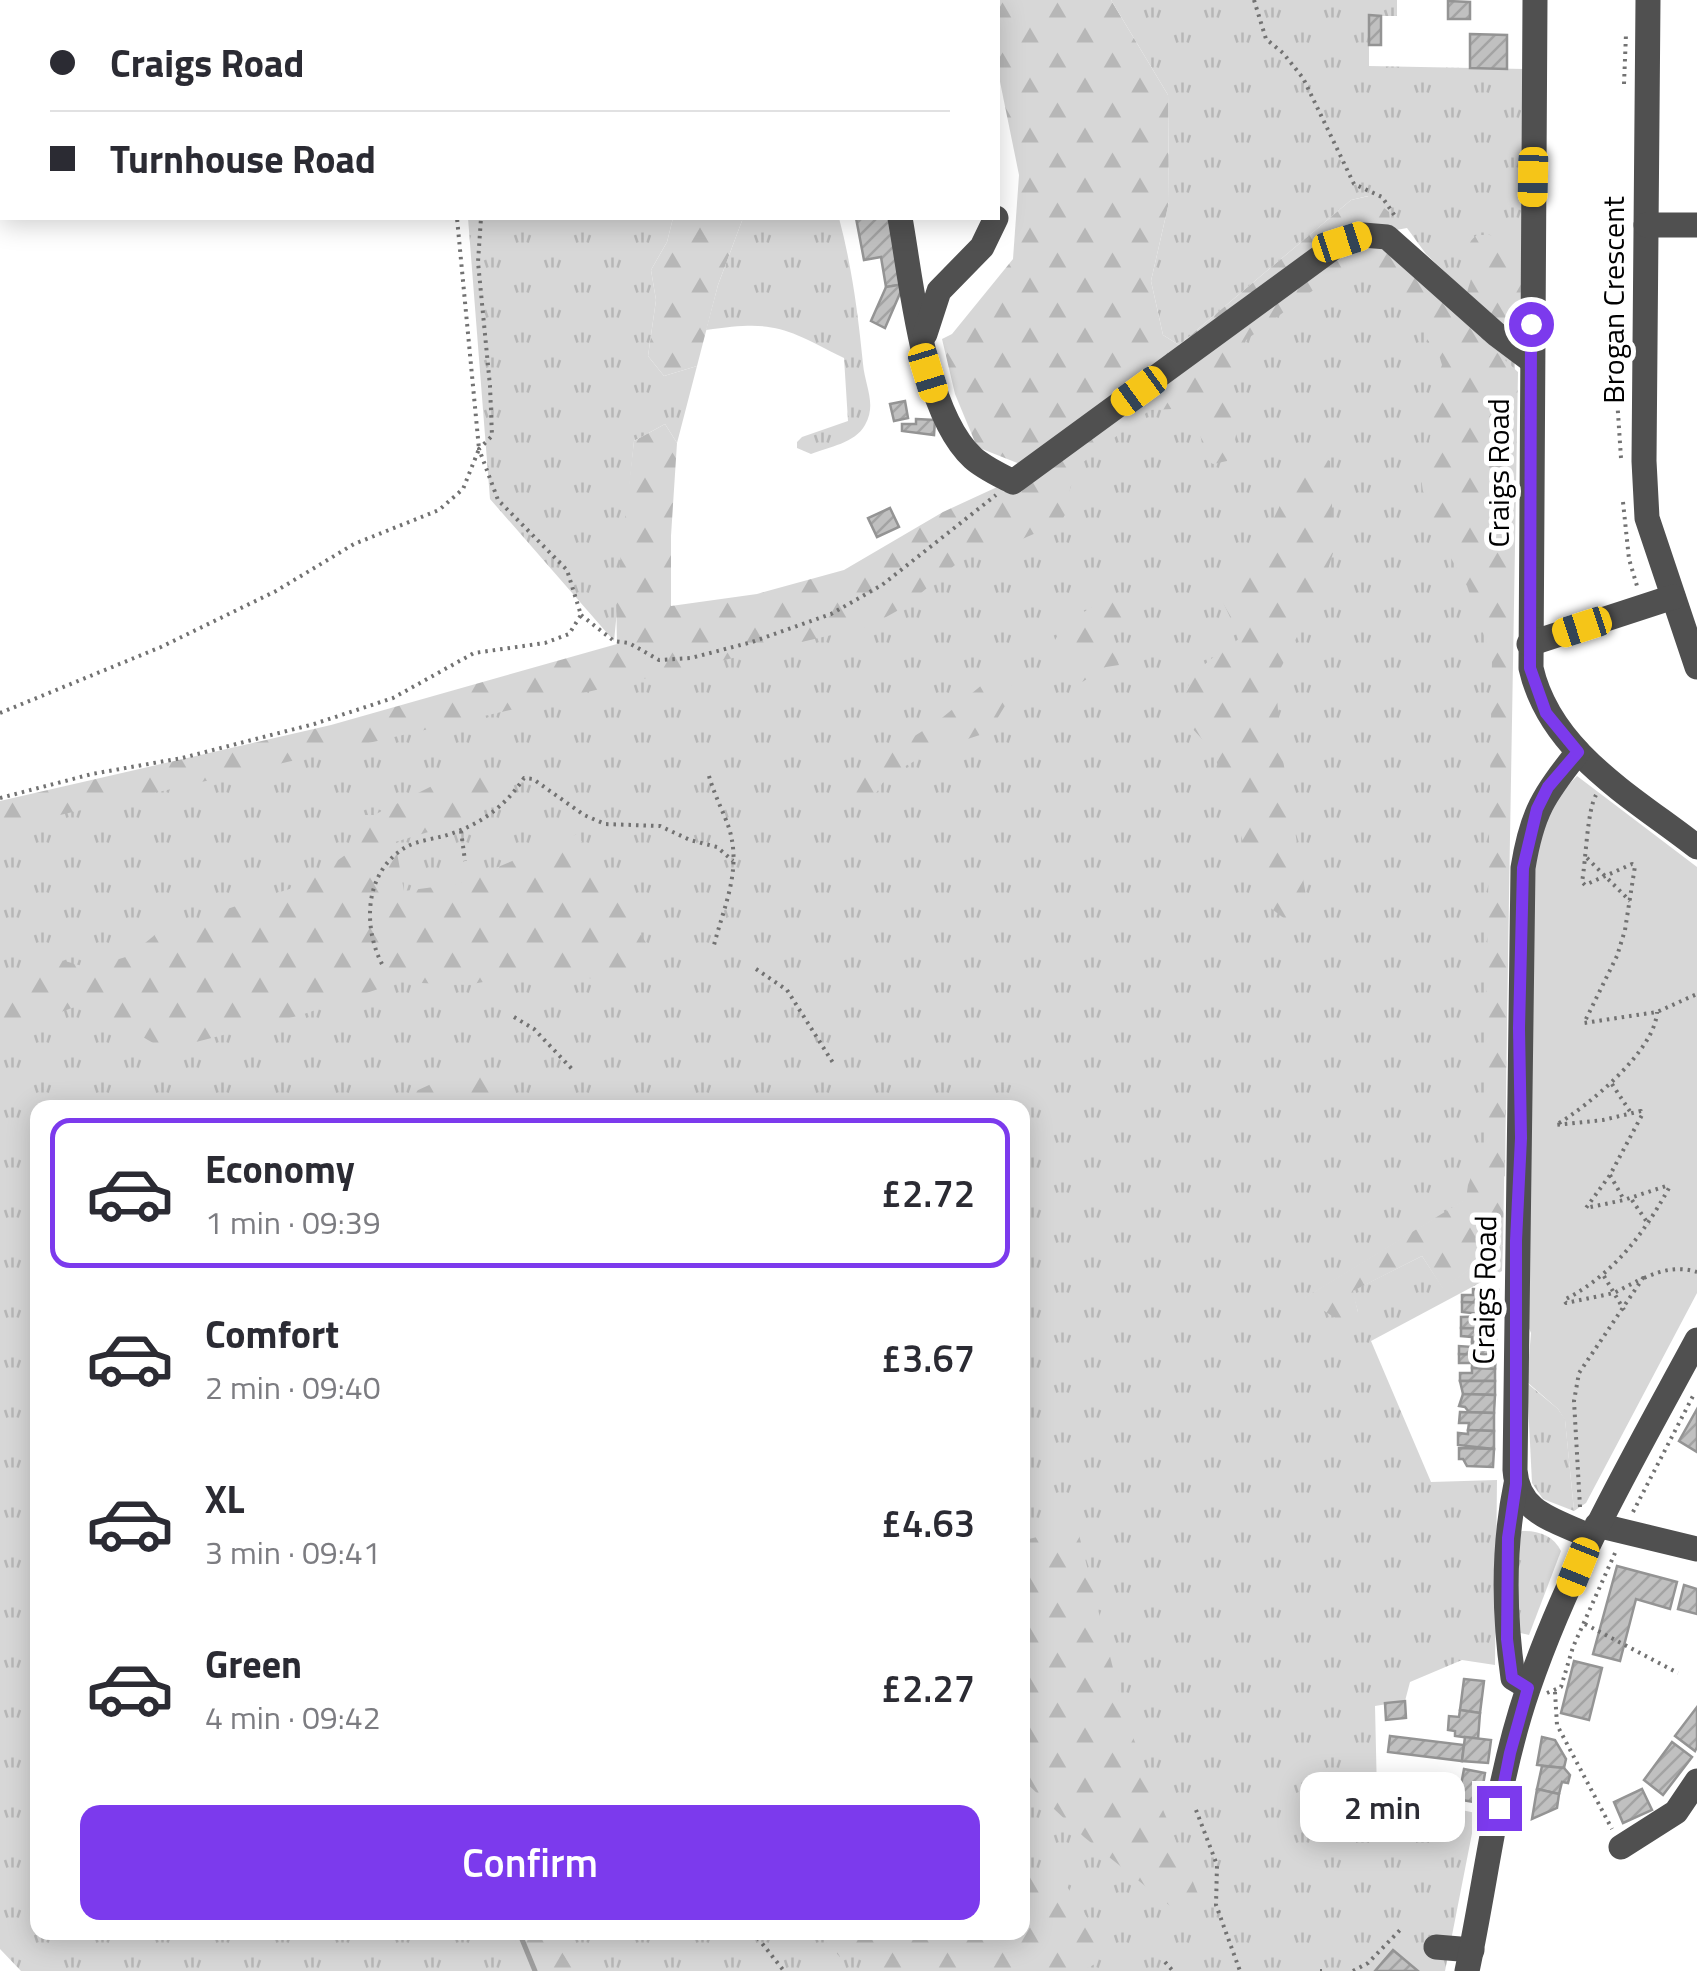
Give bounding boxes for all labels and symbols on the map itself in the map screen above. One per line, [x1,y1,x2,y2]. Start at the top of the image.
car [1517,147,1549,207]
street label: Brogan Crescent [1590,196,1636,404]
car [1309,218,1375,266]
route start [1509,302,1554,347]
car [905,340,951,406]
car [1106,361,1172,421]
street label: Craigs Road [1475,398,1521,548]
car [1549,603,1615,651]
street label: Craigs Road [1460,1215,1508,1365]
car [1553,1534,1603,1600]
callout: 2 min [1299,1773,1464,1843]
route end [1477,1786,1522,1831]

